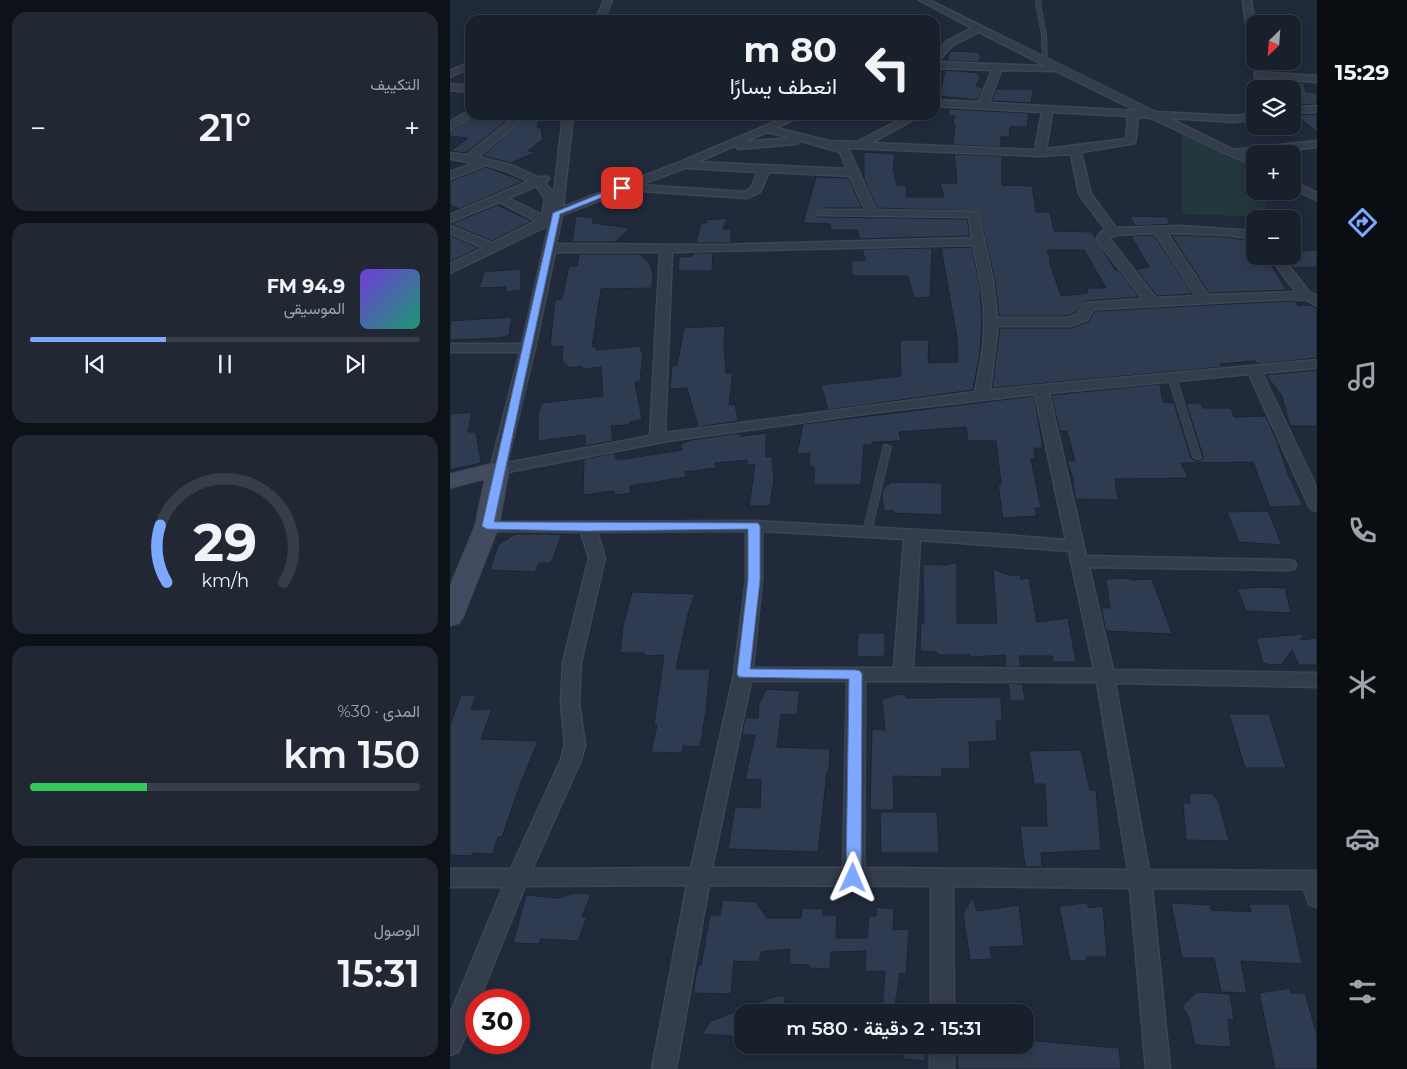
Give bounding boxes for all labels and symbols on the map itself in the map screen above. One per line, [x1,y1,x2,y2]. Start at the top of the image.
north arrow [1246,15,1301,70]
pin [601,167,643,209]
position arrow [826,851,878,903]
speed limit sign: 30 [465,989,530,1054]

